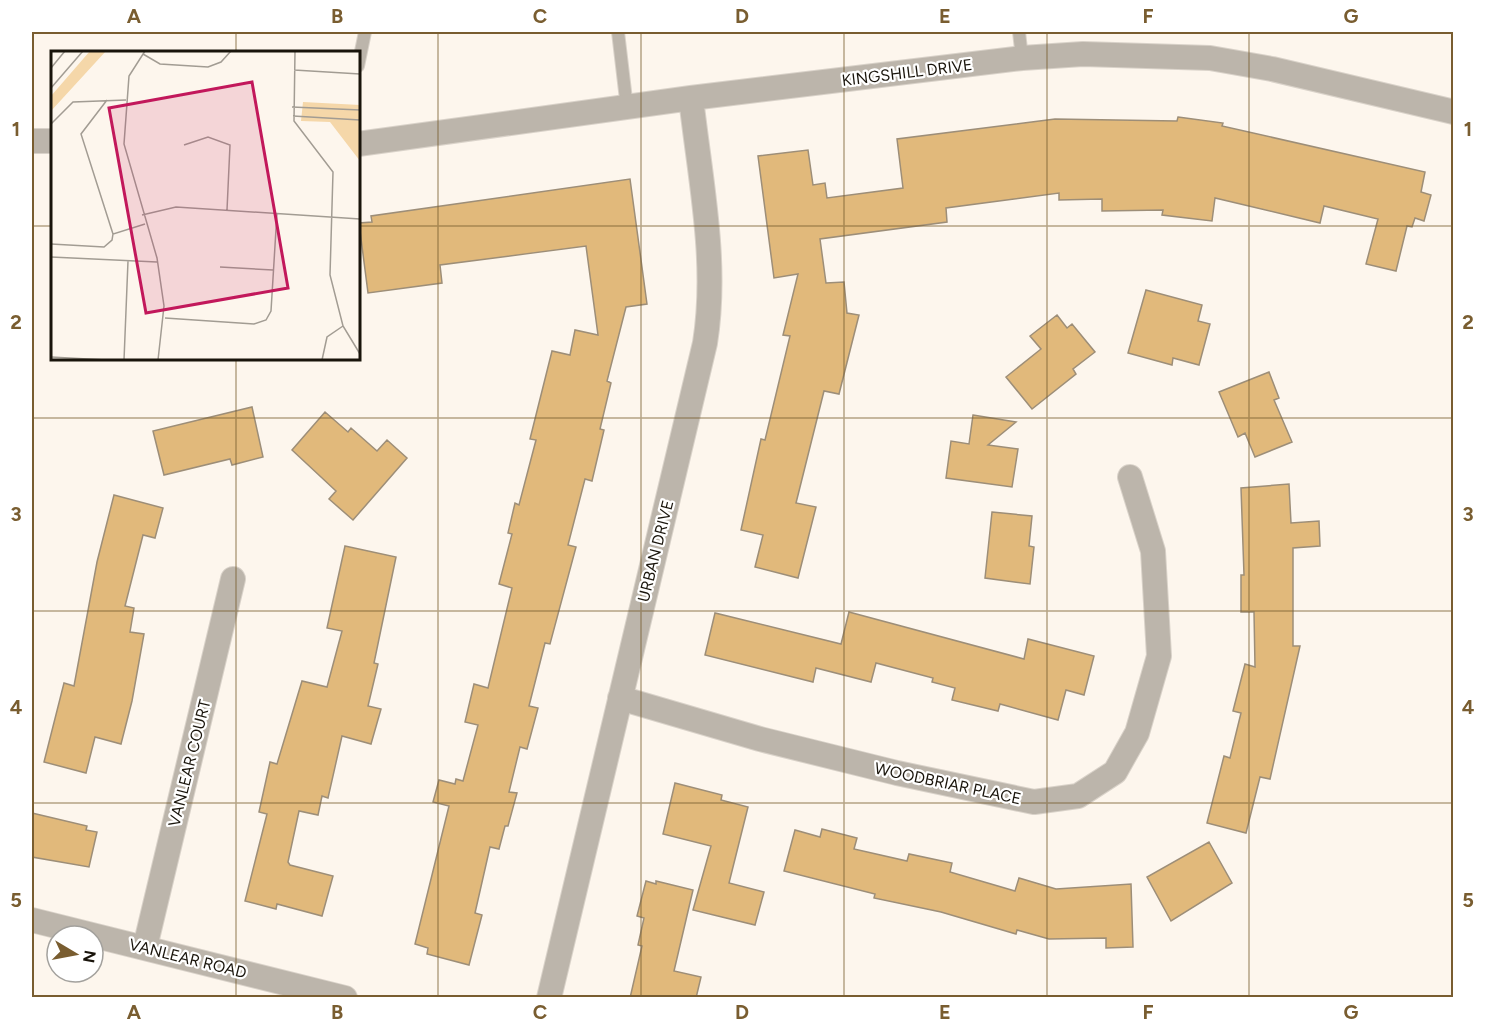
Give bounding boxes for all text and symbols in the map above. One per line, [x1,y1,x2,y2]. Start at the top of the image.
text: A [127,4,142,28]
text: B [331,4,343,28]
text: C [533,4,547,28]
text: D [735,4,749,28]
text: E [939,4,951,28]
text: F [1142,4,1154,28]
text: G [1344,4,1359,28]
inset map [51,51,360,360]
street label: KINGSHILL DRIVE [841,55,973,90]
text: 1 [12,117,20,141]
text: 1 [1464,117,1472,141]
text: 2 [10,310,22,334]
text: 2 [1462,310,1474,334]
street label: URBAN DRIVE [634,498,677,604]
text: 3 [10,502,22,526]
text: 3 [1462,502,1474,526]
text: 4 [10,695,23,719]
text: 4 [1462,695,1475,719]
street label: VANLEAR COURT [165,697,214,829]
street label: WOODBRIAR PLACE [873,759,1023,808]
text: 5 [10,888,22,912]
text: 5 [1462,888,1474,912]
north arrow [45,924,105,984]
street label: VANLEAR ROAD [127,935,249,982]
text: N [79,949,100,964]
text: A [127,1000,142,1024]
text: B [331,1000,343,1024]
text: C [533,1000,547,1024]
text: D [735,1000,749,1024]
text: E [939,1000,951,1024]
text: F [1142,1000,1154,1024]
text: G [1344,1000,1359,1024]

